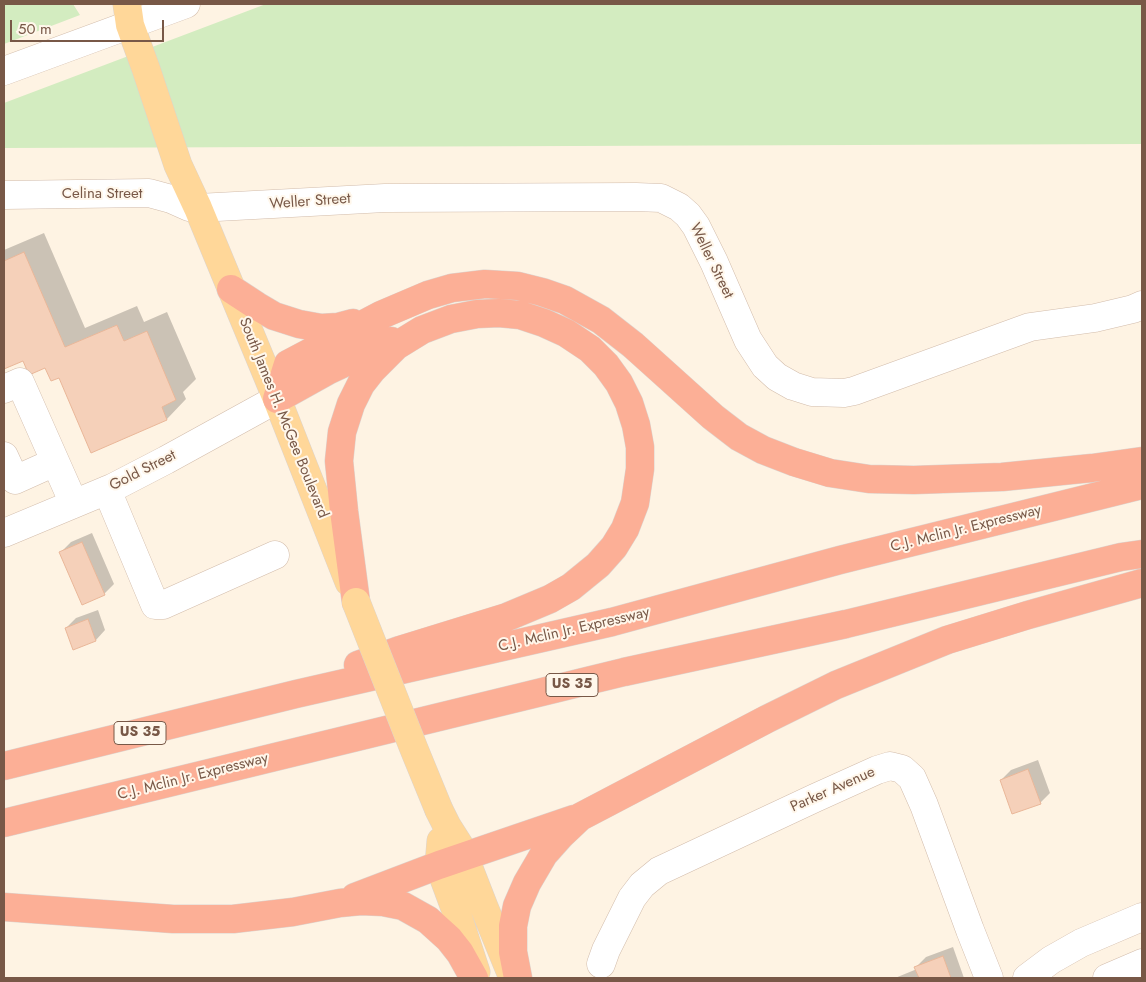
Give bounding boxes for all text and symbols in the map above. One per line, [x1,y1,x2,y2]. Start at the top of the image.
scale bar [12,10,166,42]
text: 50 m [18,18,52,40]
street label: Celina Street [62,185,142,203]
street label: Weller Street [269,190,351,214]
street label: Weller Street [685,220,737,302]
street label: South James H. McGee Boulevard [234,315,332,521]
street label: Gold Street [107,447,179,495]
street label: C.J. Mclin Jr. Expressway [889,502,1043,556]
street label: C.J. Mclin Jr. Expressway [497,604,651,656]
road number: US 35 [546,674,598,696]
road number: US 35 [114,721,166,744]
street label: C.J. Mclin Jr. Expressway [116,750,270,804]
street label: Parker Avenue [788,763,878,817]

